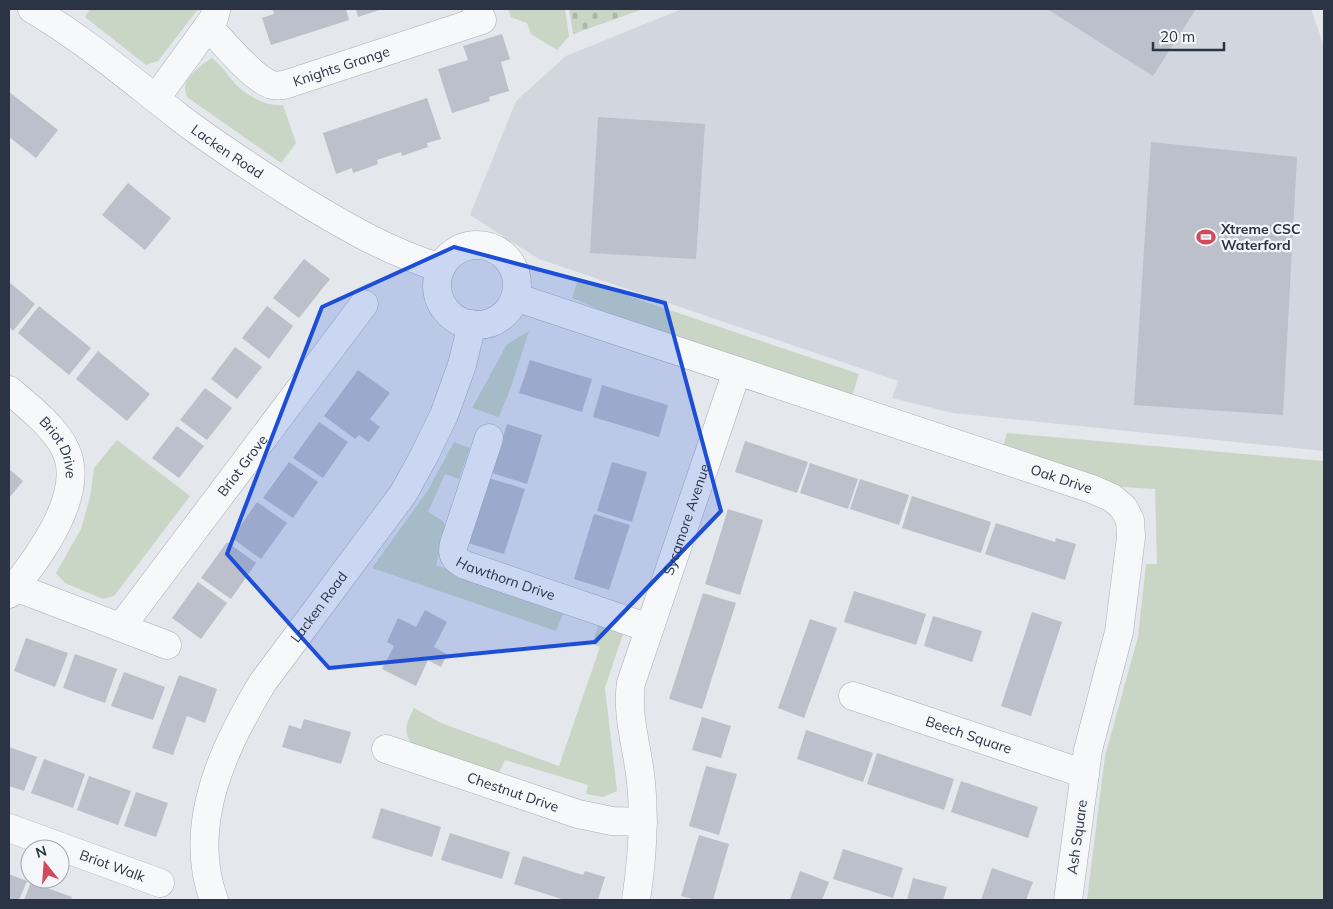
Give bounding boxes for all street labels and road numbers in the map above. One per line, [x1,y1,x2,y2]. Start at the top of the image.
street label: Knights Grange [291,42,392,90]
street label: Lacken Road [188,120,267,182]
street label: Briot Drive [36,413,80,478]
street label: Briot Grove [213,431,271,500]
street label: Oak Drive [1028,460,1095,498]
street label: Sycamore Avenue [659,461,714,578]
street label: Hawthorn Drive [453,553,557,604]
street label: Lacken Road [287,568,351,646]
street label: Beech Square [923,712,1014,758]
street label: Chestnut Drive [465,768,561,816]
street label: Ash Square [1063,799,1091,875]
street label: Briot Walk [77,846,148,886]

